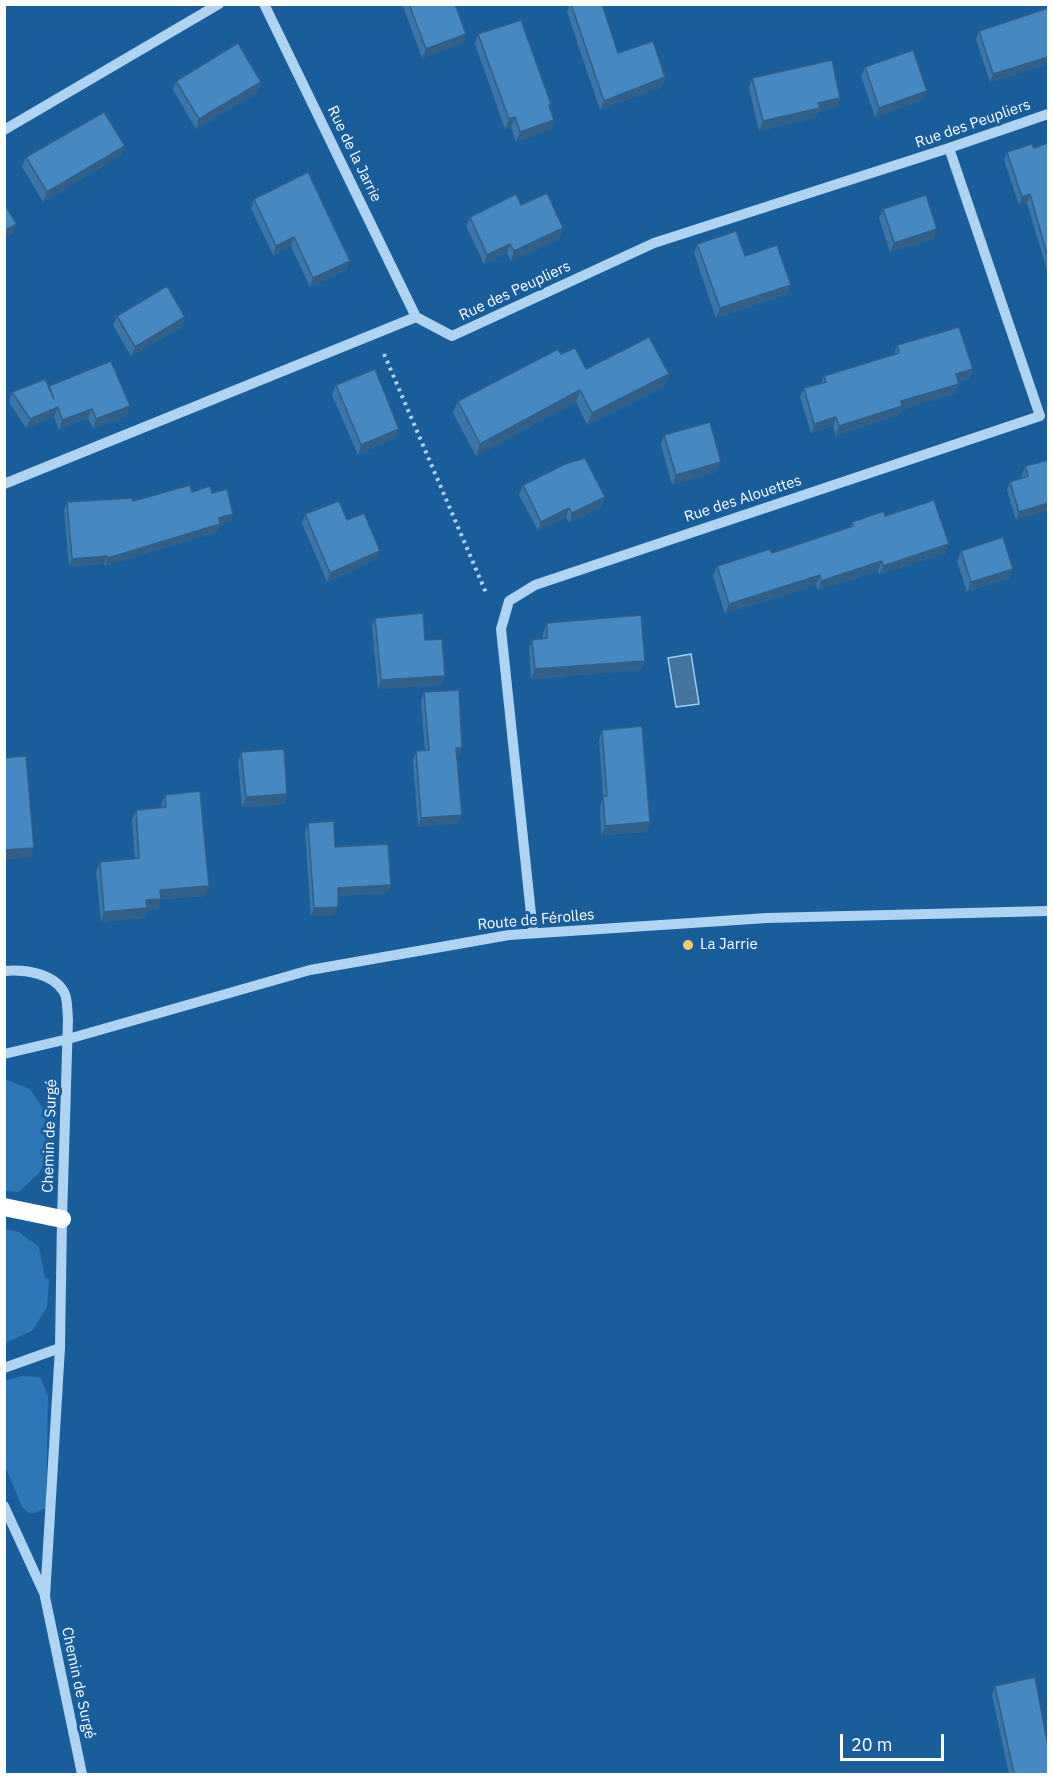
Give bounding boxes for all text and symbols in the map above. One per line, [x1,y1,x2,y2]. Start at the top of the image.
street label: Rue des Peupliers [913,96,1033,152]
street label: Rue de la Jarrie [323,103,385,205]
street label: Rue des Peupliers [456,257,574,325]
street label: Rue des Alouettes [682,472,804,526]
street label: Route de Férolles [477,906,595,934]
place label: La Jarrie [700,936,758,954]
marker: La Jarrie [681,938,695,952]
street label: Chemin de Surgé [39,1079,61,1193]
street label: Chemin de Surgé [57,1625,99,1741]
scale bar [843,1722,946,1760]
text: 20 m [851,1733,893,1756]

